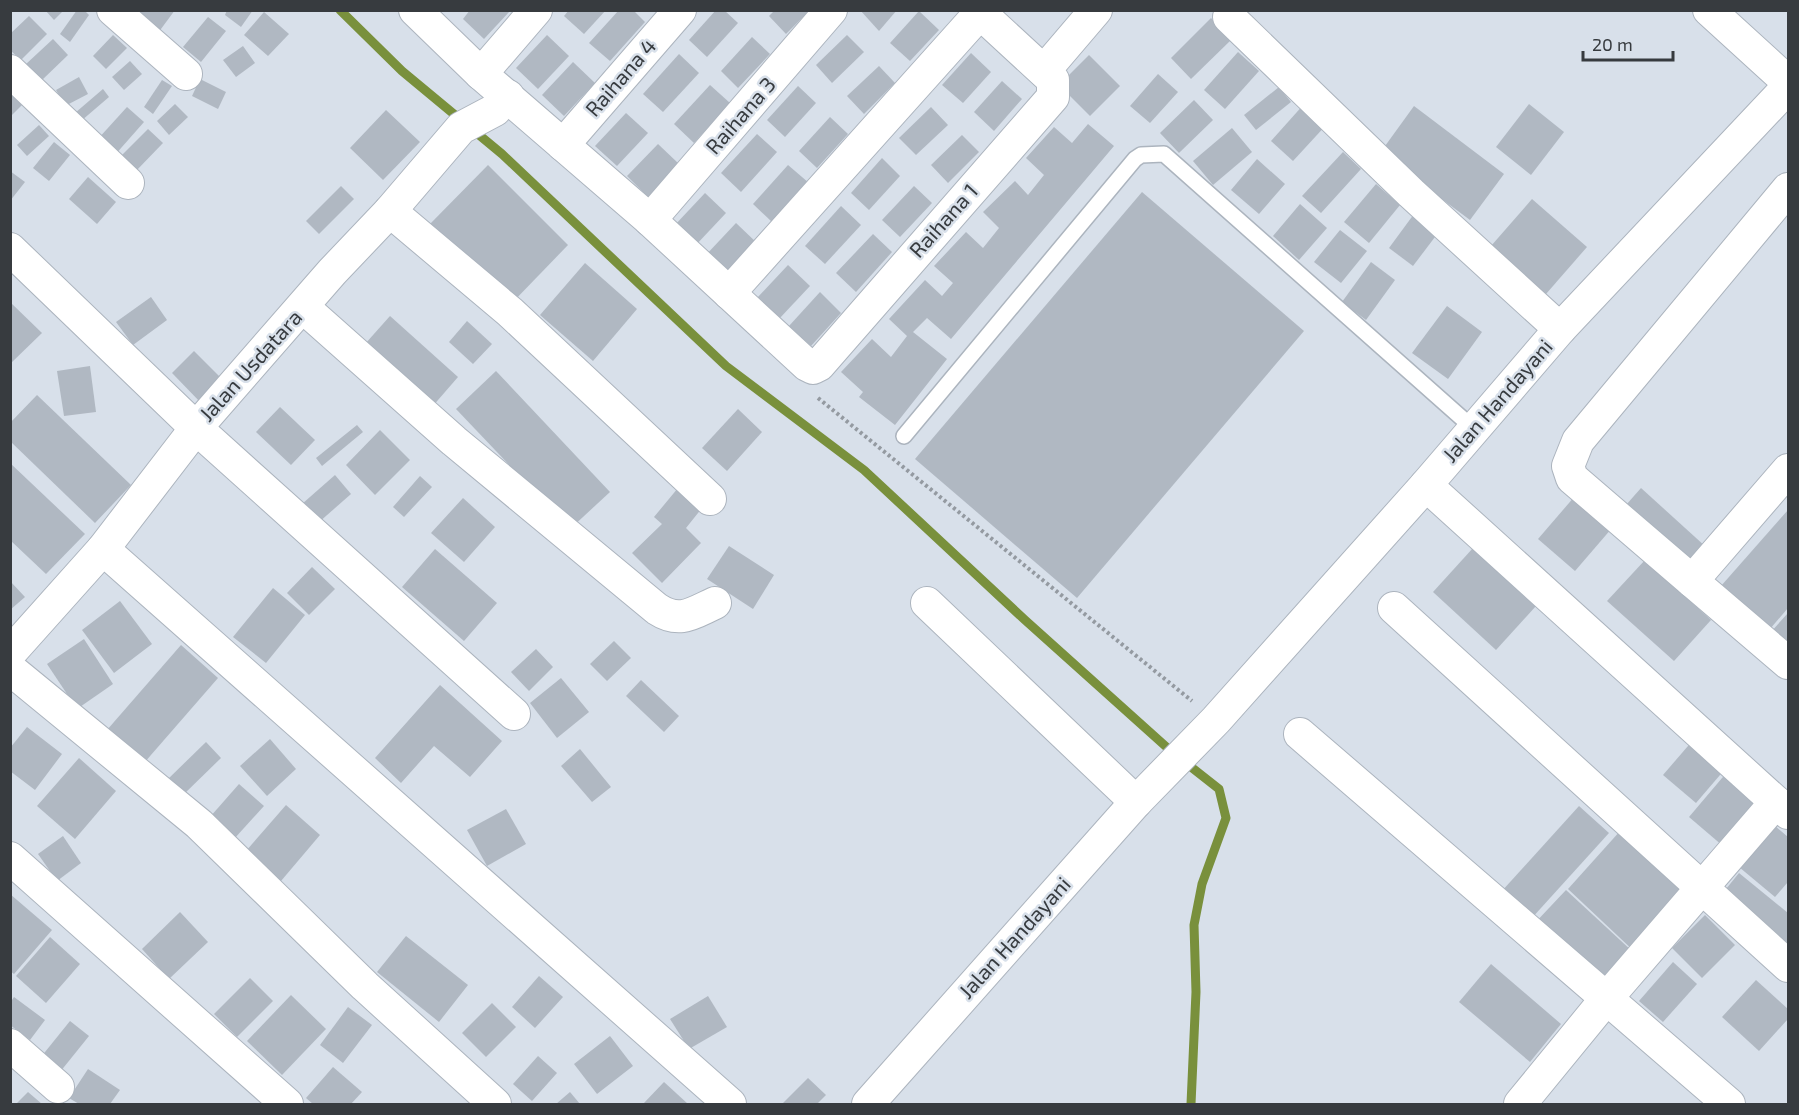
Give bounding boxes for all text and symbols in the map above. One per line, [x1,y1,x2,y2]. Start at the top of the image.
scale bar [1583,24,1673,62]
street label: Raihana 4 [579,33,660,121]
text: 20 m [1592,33,1633,55]
street label: Raihana 3 [700,72,780,159]
street label: Raihana 1 [903,178,982,262]
street label: Jalan Usdatara [193,304,306,426]
street label: Jalan Handayani [1437,333,1557,467]
street label: Jalan Handayani [953,871,1075,1003]

